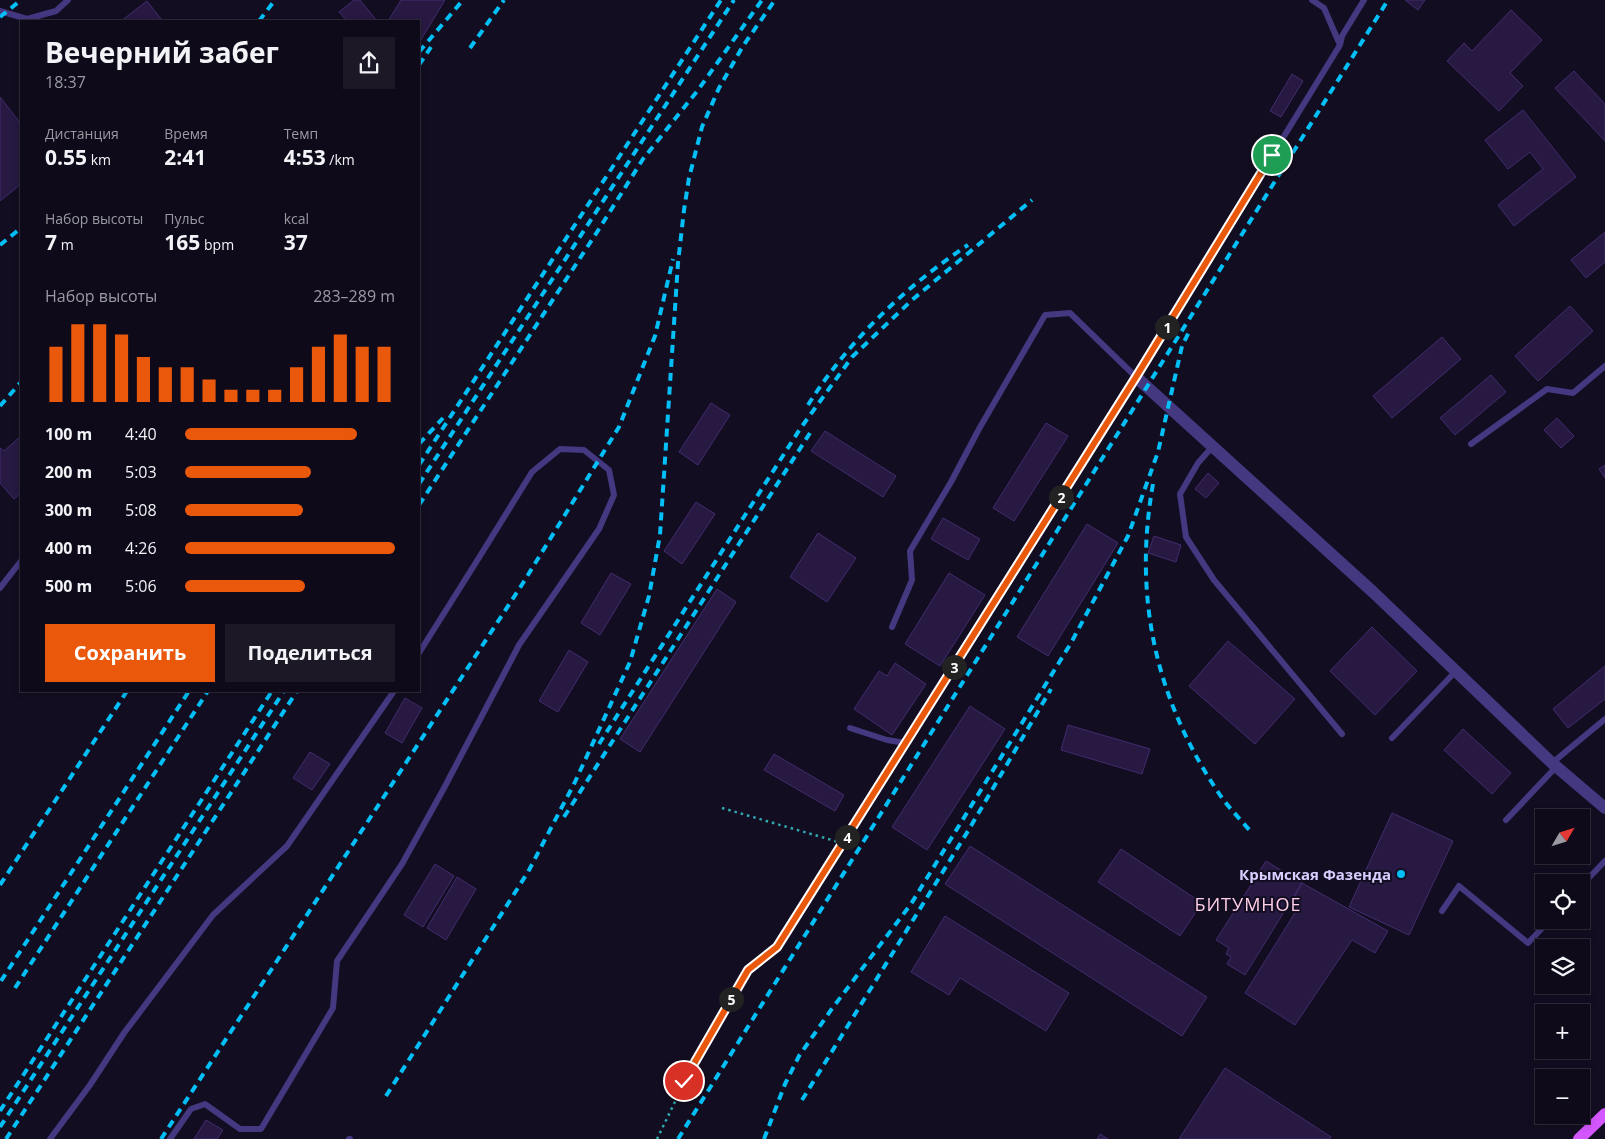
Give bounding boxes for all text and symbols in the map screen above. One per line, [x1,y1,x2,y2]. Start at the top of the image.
text: Вечерний забег [45,33,279,71]
button: share [343,37,395,89]
text: 18:37 [45,71,86,93]
text: Дистанция [45,124,119,143]
text: Время [164,124,208,143]
text: Темп [284,124,318,143]
pin [1251,134,1293,176]
icon: arrive [1258,141,1286,169]
text: 0.55 [45,143,87,171]
text: 2:41 [164,143,206,171]
text: 4:53 [284,143,326,171]
text: km [87,150,111,169]
text: /km [326,150,355,169]
text: Набор высоты [45,209,143,228]
text: Пульс [164,209,205,228]
text: kcal [284,209,309,228]
text: 7 [45,228,57,256]
text: 165 [164,228,200,256]
text: 37 [284,228,308,256]
text: m [57,235,74,254]
text: bpm [200,235,234,254]
text: Набор высоты [45,285,157,307]
text: 283–289 m [313,285,395,307]
pin: 1 [1154,314,1180,340]
text: 1 [1163,318,1172,337]
text: 100 m [45,423,92,445]
text: 4:40 [125,423,157,445]
text: 200 m [45,461,92,483]
text: 5:03 [125,461,157,483]
pin: 2 [1048,484,1074,510]
text: 2 [1057,488,1066,507]
text: 300 m [45,499,92,521]
text: 5:08 [125,499,157,521]
text: 400 m [45,537,92,559]
text: 4:26 [125,537,157,559]
text: 500 m [45,575,92,597]
text: 5:06 [125,575,157,597]
button: Сохранить [45,624,215,682]
button: Поделиться [225,624,395,682]
pin: 3 [942,654,966,680]
text: 3 [950,658,959,677]
north arrow [1535,809,1590,864]
map controls [1535,809,1590,1124]
pin: 4 [834,824,860,850]
text: 4 [843,828,852,847]
place label: Крымская Фазенда [1239,864,1391,884]
marker: Крымская Фазенда [1395,868,1407,880]
button: locate [1535,874,1590,929]
district label: БИТУМНОЕ [1194,892,1302,916]
button: layers [1535,939,1590,994]
pin: 5 [718,986,744,1012]
text: 5 [727,990,736,1009]
button: + [1535,1004,1590,1059]
pin [663,1060,705,1102]
icon: check [670,1067,698,1095]
button: − [1535,1069,1590,1124]

